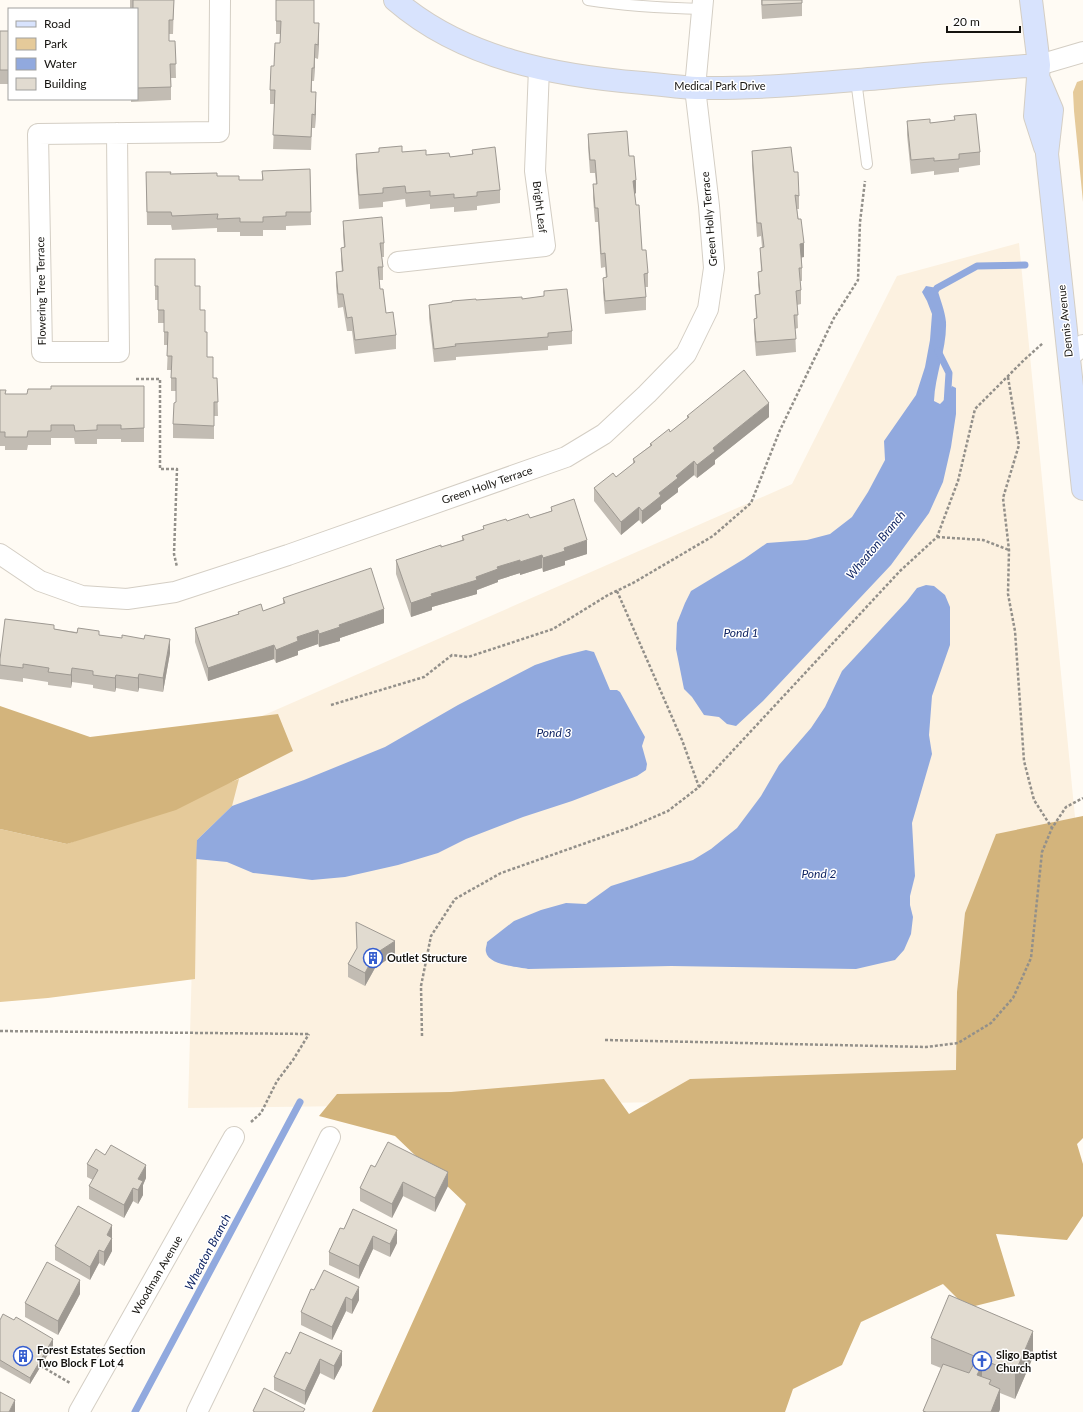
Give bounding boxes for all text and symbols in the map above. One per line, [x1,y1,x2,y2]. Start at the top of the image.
legend [8,8,138,100]
scale bar [947,8,1020,34]
text: 20 m [953,14,980,29]
text: Road [44,16,71,31]
text: Park [44,36,68,51]
text: Water [44,56,77,71]
text: Building [44,76,87,91]
street label: Medical Park Drive [674,79,766,92]
street label: Green Holly Terrace [698,171,719,267]
street label: Bright Leaf [531,180,550,234]
street label: Flowering Tree Terrace [33,236,48,345]
street label: Dennis Avenue [1054,284,1075,358]
street label: Green Holly Terrace [440,463,534,506]
water label: Wheaton Branch [843,508,908,582]
water label: Pond 1 [723,625,759,640]
water label: Pond 3 [536,725,572,740]
water label: Pond 2 [801,866,837,881]
building icon: Outlet Structure [362,947,384,969]
place label: Outlet Structure [387,951,467,964]
water label: Wheaton Branch [181,1211,234,1293]
street label: Woodman Avenue [129,1233,185,1317]
place label: Forest Estates Section Two Block F Lot 4 [37,1343,145,1369]
building icon: Forest Estates Section Two Block F Lot 4 [12,1345,34,1367]
place label: Sligo Baptist Church [996,1348,1058,1374]
church icon: Sligo Baptist Church [971,1350,993,1372]

